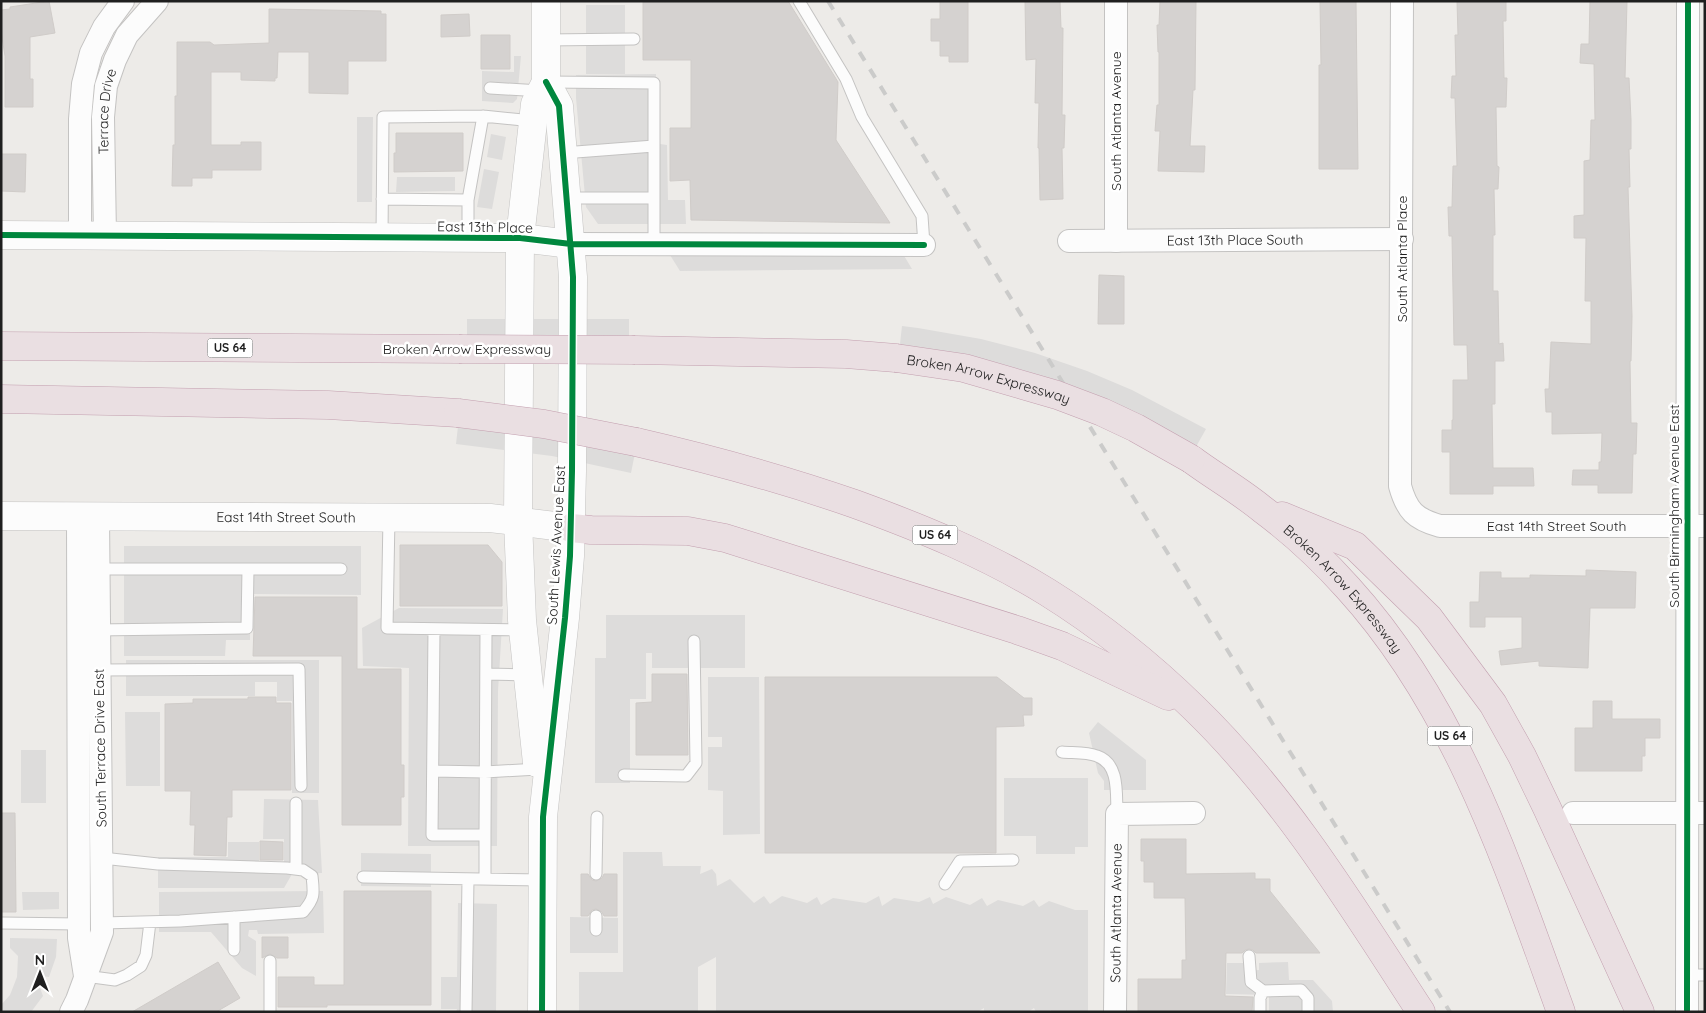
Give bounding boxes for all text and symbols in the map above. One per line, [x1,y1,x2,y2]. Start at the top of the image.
street label: South Atlanta Avenue [1107,51,1125,191]
street label: Terrace Drive [94,66,120,154]
street label: South Atlanta Place [1393,196,1411,322]
street label: East 13th Place [437,217,533,237]
street label: East 13th Place South [1167,231,1303,249]
road number: US 64 [208,338,252,358]
street label: Broken Arrow Expressway [383,340,551,358]
street label: Broken Arrow Expressway [905,351,1073,408]
street label: South Birmingham Avenue East [1665,404,1683,608]
street label: South Lewis Avenue East [543,465,569,625]
street label: East 14th Street South [216,508,356,526]
street label: East 14th Street South [1487,517,1626,535]
street label: Broken Arrow Expressway [1280,521,1406,657]
road number: US 64 [912,526,958,544]
street label: South Terrace Drive East [90,668,110,828]
road number: US 64 [1428,726,1472,746]
street label: South Atlanta Avenue [1106,843,1126,983]
north arrow [15,948,65,998]
text: N [35,951,45,969]

